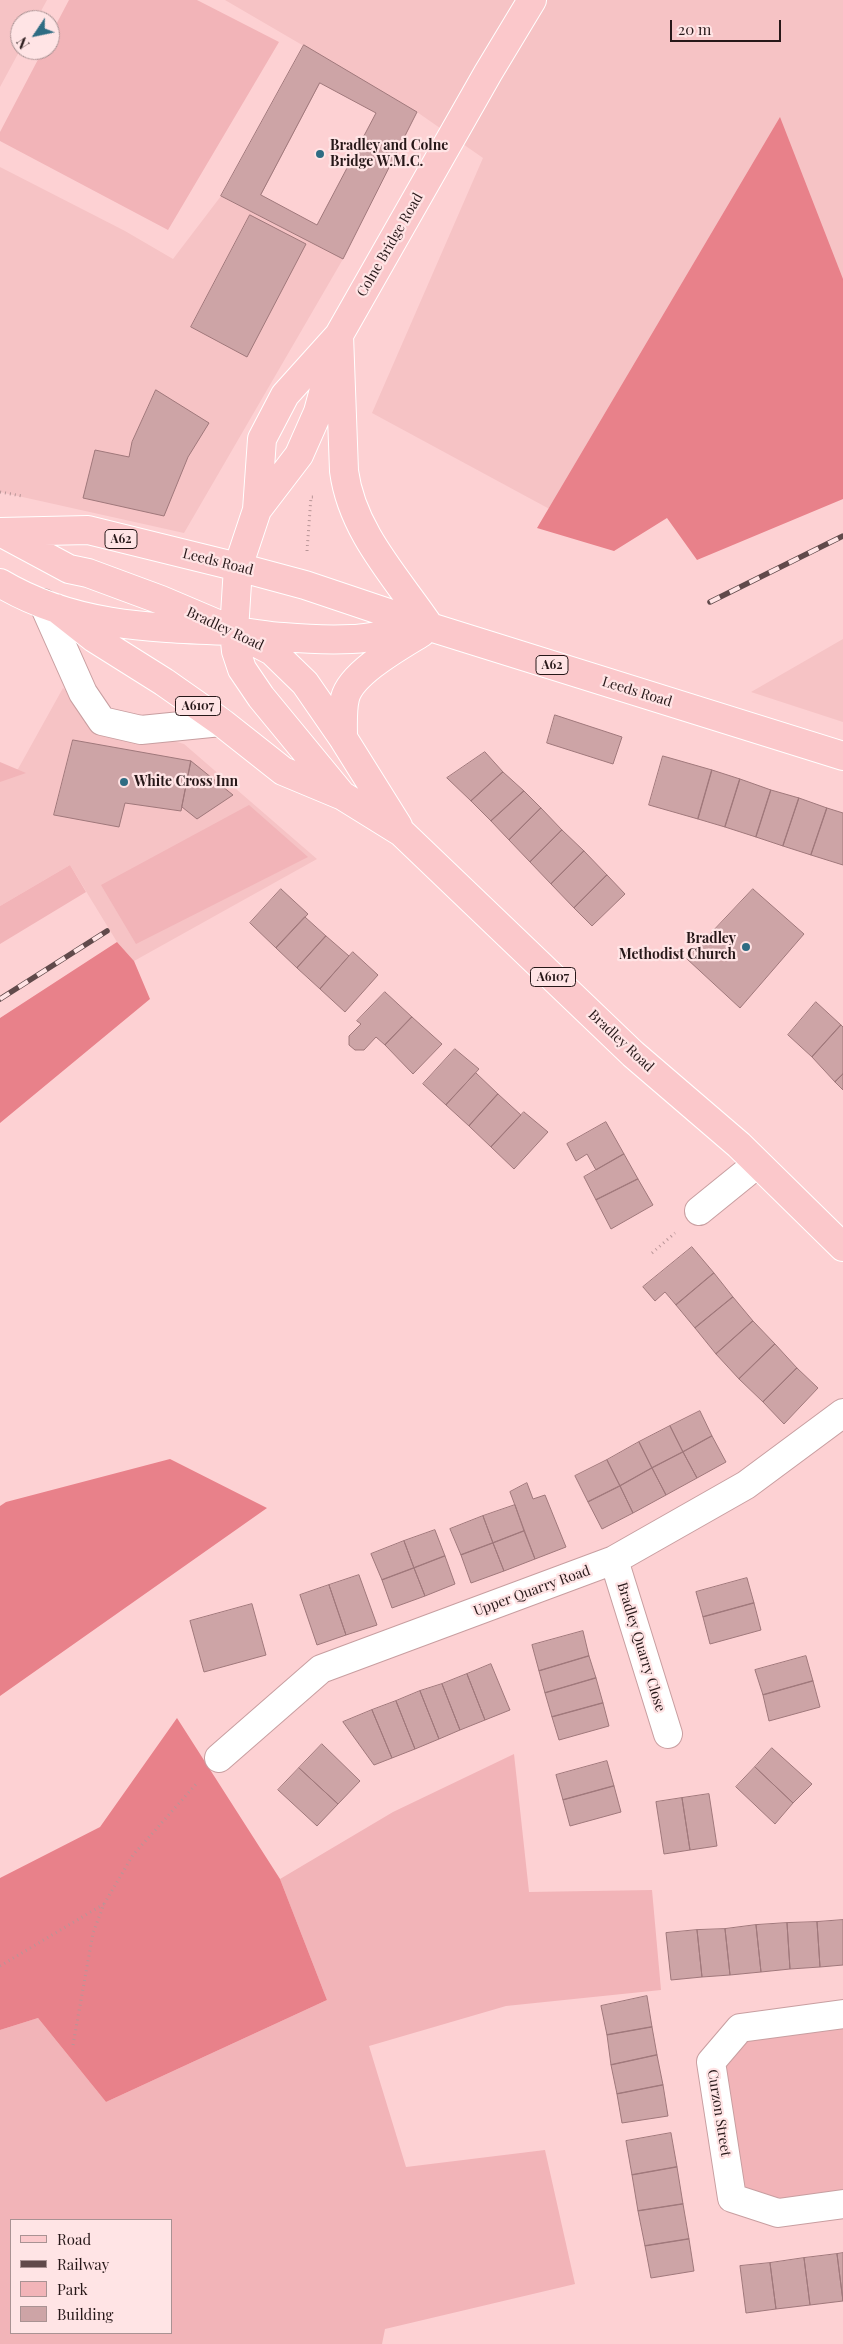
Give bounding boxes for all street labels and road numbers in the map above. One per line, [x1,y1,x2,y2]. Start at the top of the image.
street label: Colne Bridge Road [354,190,426,300]
road number: A62 [105,530,137,548]
street label: Leeds Road [181,545,255,579]
street label: Bradley Road [184,604,266,654]
road number: A62 [536,656,568,674]
street label: Leeds Road [600,673,674,711]
road number: A6107 [176,696,220,716]
road number: A6107 [530,968,576,986]
street label: Bradley Road [585,1006,657,1076]
street label: Upper Quarry Road [471,1562,593,1620]
street label: Bradley Quarry Close [613,1580,669,1714]
street label: Curzon Street [704,2068,734,2158]

